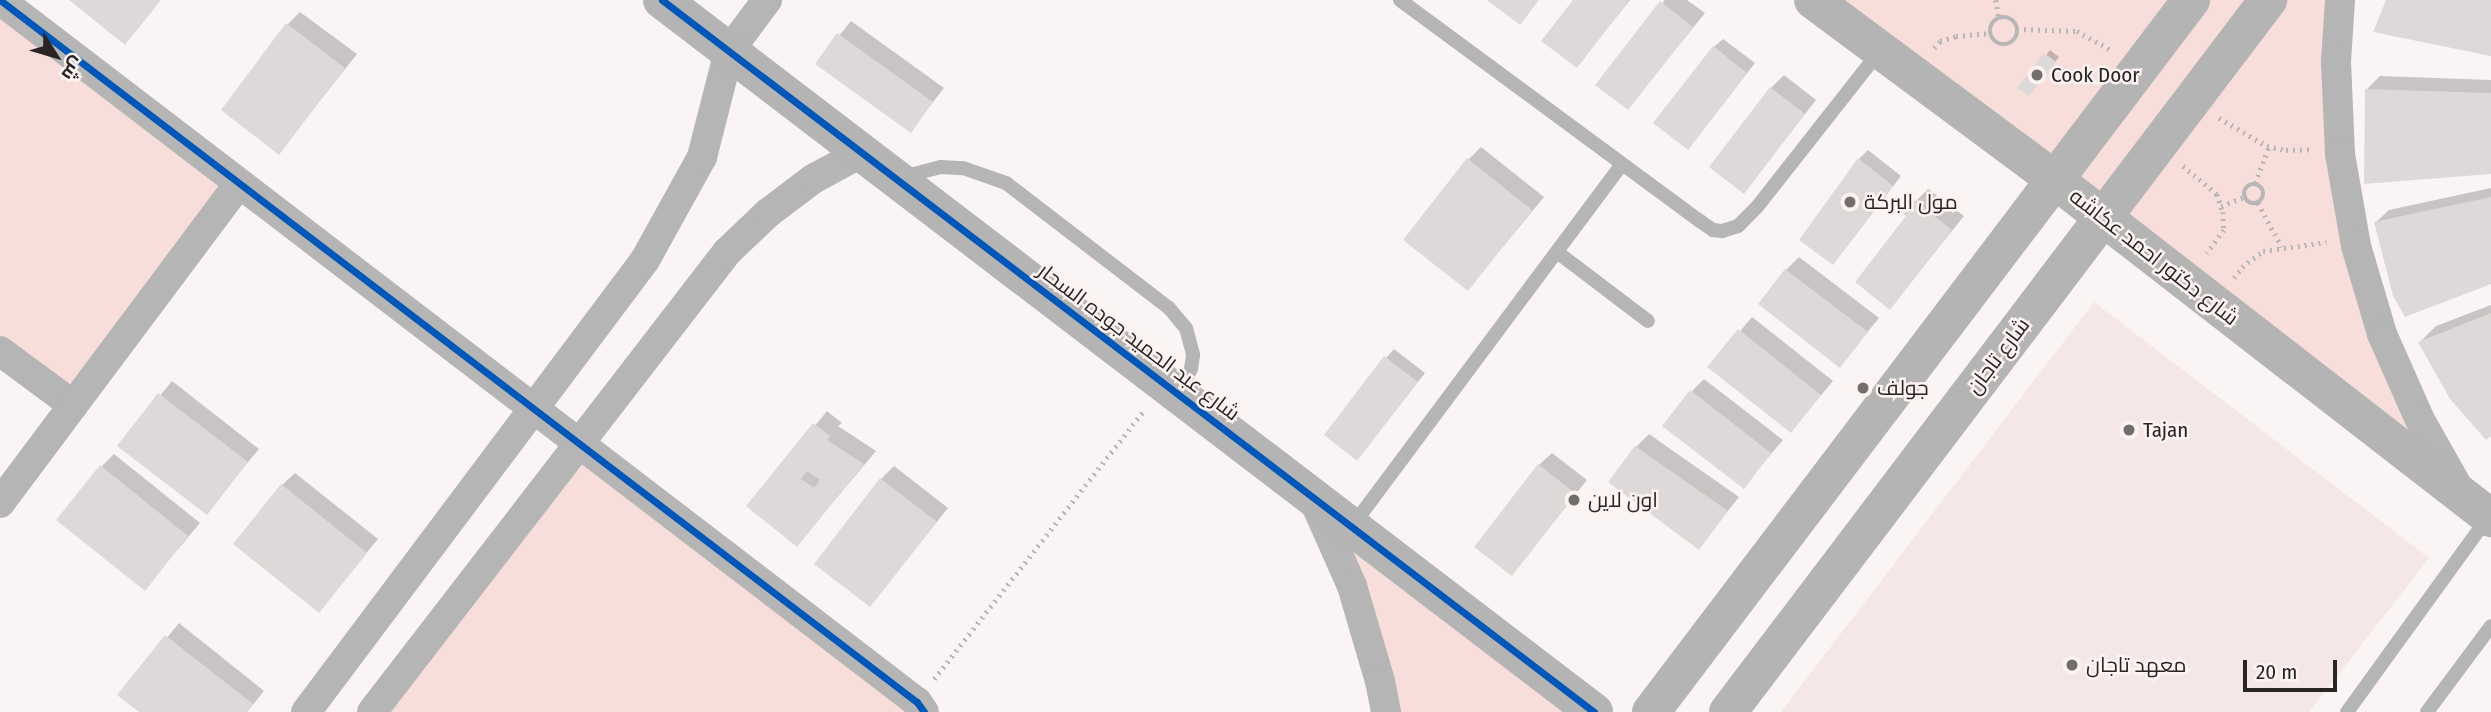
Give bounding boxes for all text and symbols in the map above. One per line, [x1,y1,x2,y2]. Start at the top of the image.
north arrow [21,21,91,91]
text: ش [57,52,90,86]
place label: Cook Door [2051,62,2140,88]
marker: Cook Door [2029,67,2045,83]
street label: شارع دكتور احمد عكاشه [2065,183,2243,331]
place label: مول البركة [1864,189,1958,215]
marker: مول البركة [1842,194,1858,210]
street label: شارع عبد الحميد جوده السحار [1033,258,1245,426]
street label: شارع تاجان [1961,313,2035,399]
place label: جولف [1877,375,1929,401]
marker: جولف [1855,380,1871,396]
place label: Tajan [2143,417,2188,443]
marker: Tajan [2121,422,2137,438]
place label: اون لاين [1588,487,1658,513]
marker: اون لاين [1566,492,1582,508]
scale bar [2246,646,2340,690]
place label: معهد تاجان [2086,652,2187,678]
marker: معهد تاجان [2064,657,2080,673]
text: 20 m [2256,659,2297,685]

